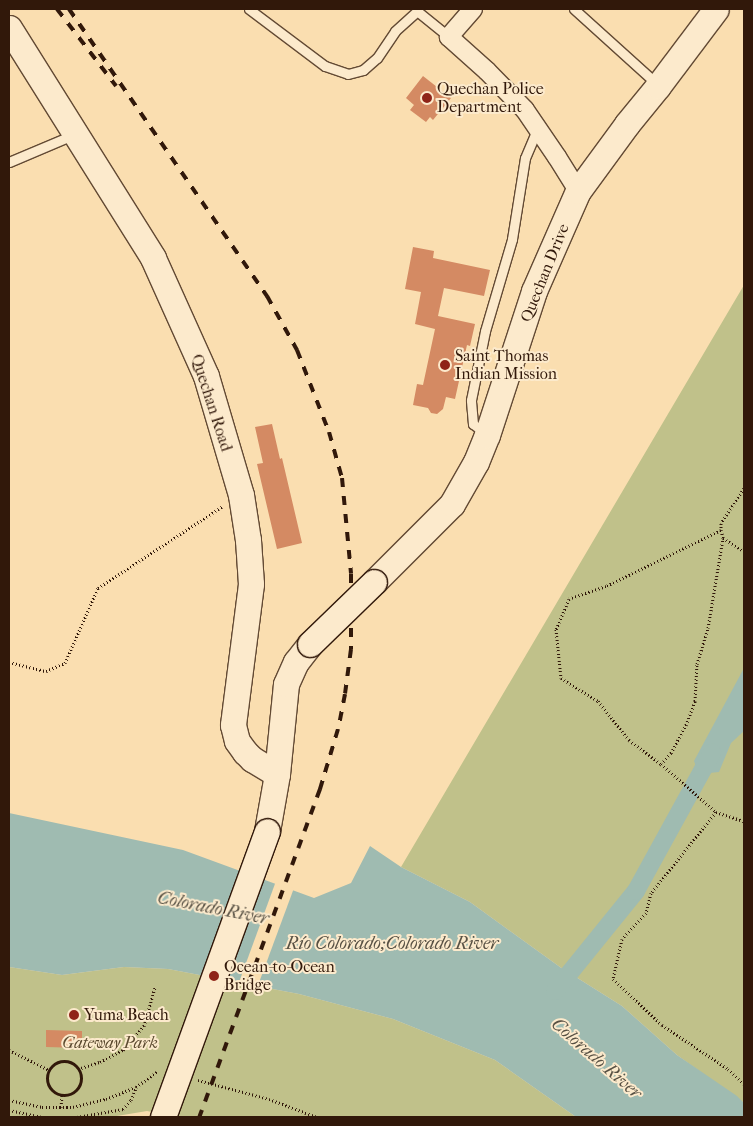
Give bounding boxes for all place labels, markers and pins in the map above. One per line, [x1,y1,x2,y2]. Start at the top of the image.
place label: Quechan Police Department [437,79,544,117]
marker: Quechan Police Department [421,92,433,104]
place label: Saint Thomas Indian Mission [455,346,557,384]
marker: Saint Thomas Indian Mission [439,359,451,371]
place label: Ocean-to-Ocean Bridge [224,957,335,995]
marker: Ocean-to-Ocean Bridge [208,970,220,982]
place label: Yuma Beach [84,1005,169,1025]
marker: Yuma Beach [68,1009,80,1021]

